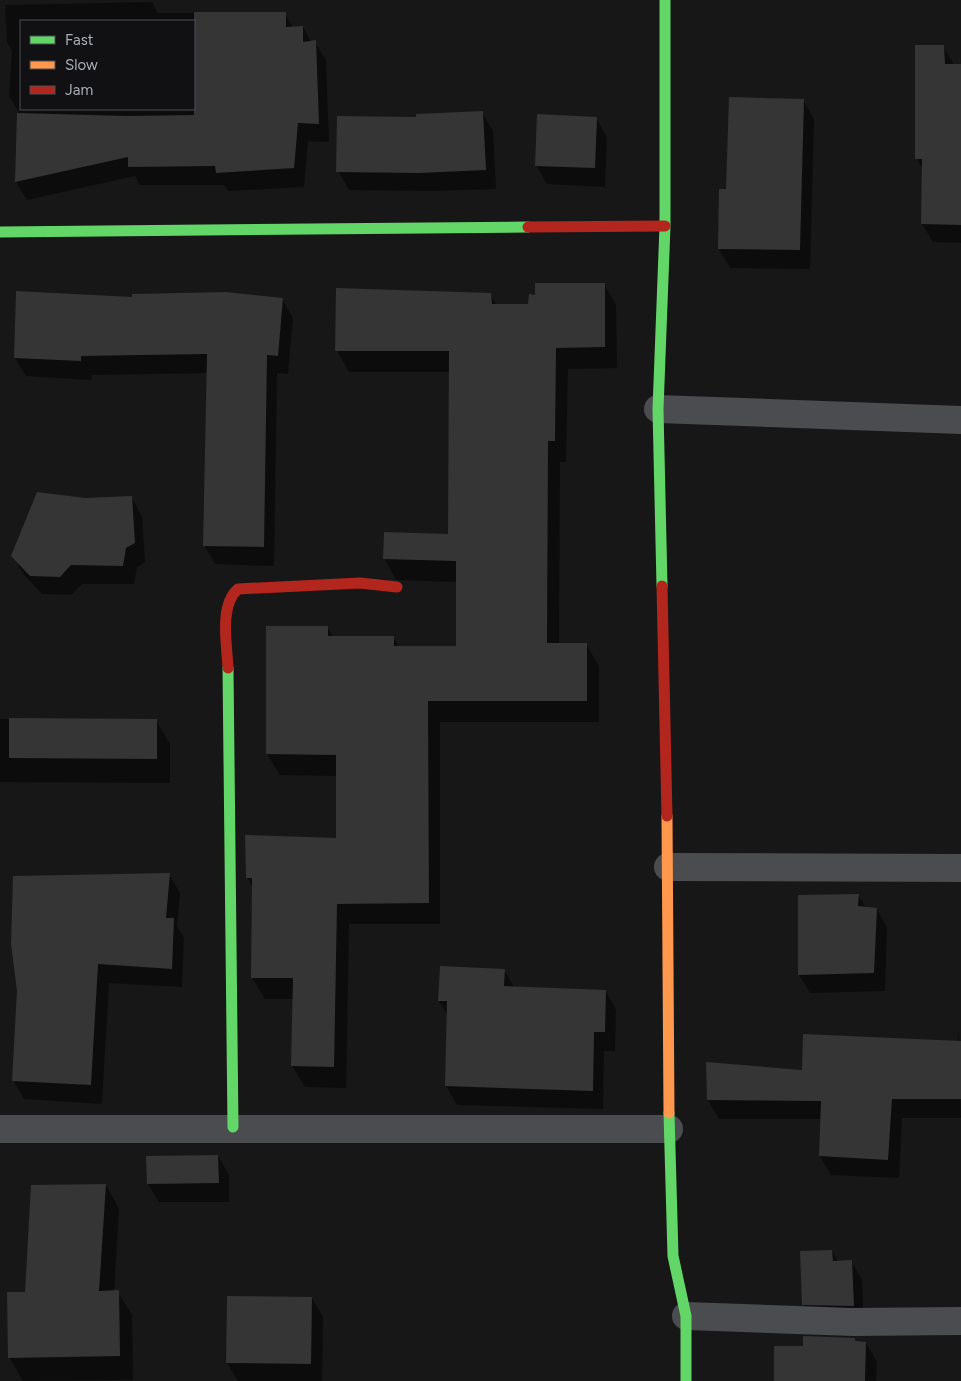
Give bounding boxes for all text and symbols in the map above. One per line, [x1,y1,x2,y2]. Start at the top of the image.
legend [20,20,195,110]
text: Fast [65,31,94,49]
text: Slow [65,56,98,74]
text: Jam [65,81,93,99]

